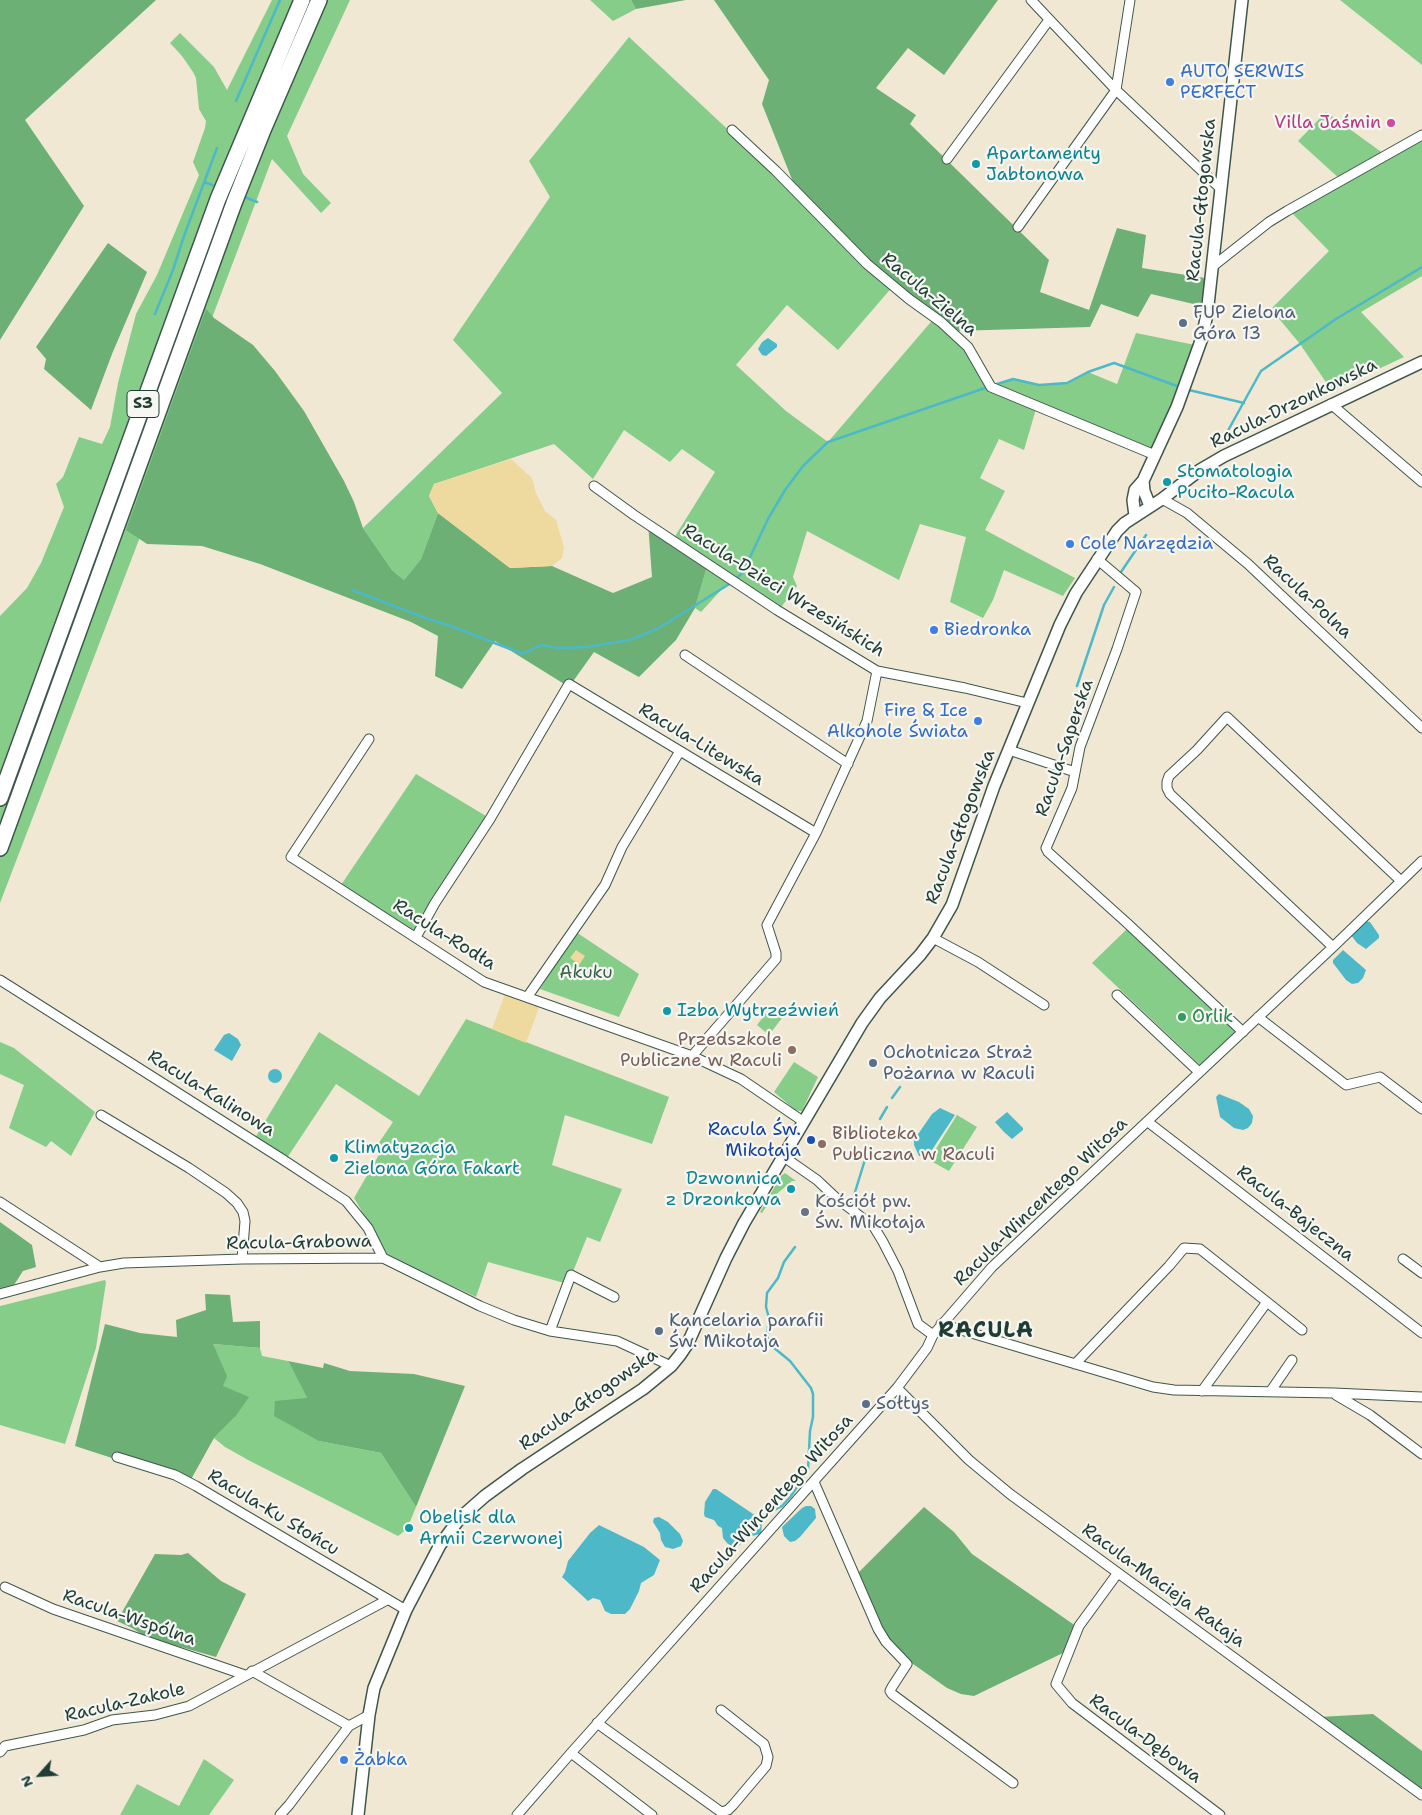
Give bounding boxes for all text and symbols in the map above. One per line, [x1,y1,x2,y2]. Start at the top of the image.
place label: AUTO SERWIS PERFECT [1180,61,1304,104]
marker: AUTO SERWIS PERFECT [1164,76,1176,88]
place label: Villa Jaśmin [1274,112,1381,134]
street label: Racula-Głogowska [1183,117,1221,283]
marker: Villa Jaśmin [1385,117,1397,129]
place label: Apartamenty Jabłonowa [986,143,1101,186]
marker: Apartamenty Jabłonowa [970,158,982,170]
street label: Racula-Zielna [877,249,981,341]
place label: FUP Zielona Góra 13 [1193,302,1296,344]
marker: FUP Zielona Góra 13 [1177,317,1189,329]
street label: Racula-Drzonkowska [1207,354,1381,454]
road number: S3 [127,390,159,418]
place label: Stomatologia Puciło-Racula [1177,461,1294,504]
marker: Stomatologia Puciło-Racula [1161,476,1173,488]
street label: Racula-Dzieci Wrzesińskich [678,520,888,662]
place label: Cole Narzędzia [1080,533,1213,555]
marker: Cole Narzędzia [1064,538,1076,550]
street label: Racula-Polna [1258,550,1356,644]
place label: Biedronka [944,619,1031,641]
marker: Biedronka [928,624,940,636]
street label: Racula-Saperska [1031,677,1099,819]
street label: Racula-Litewska [634,699,768,791]
place label: Fire & Ice Alkohole Świata [827,700,968,742]
marker: Fire & Ice Alkohole Świata [972,715,984,727]
street label: Racula-Głogowska [922,747,1000,907]
street label: Racula-Rodła [389,895,499,975]
park label: Akuku [559,962,613,984]
place label: Izba Wytrzeźwień [677,1000,839,1022]
marker: Izba Wytrzeźwień [661,1005,673,1017]
place label: Orlik [1192,1006,1233,1028]
marker: Orlik [1176,1011,1188,1023]
place label: Przedszkole Publiczne w Raculi [620,1029,782,1072]
place label: Ochotnicza Straż Pożarna w Raculi [883,1042,1035,1084]
marker: Przedszkole Publiczne w Raculi [786,1044,798,1056]
street label: Racula-Kalinowa [143,1046,279,1142]
marker: Ochotnicza Straż Pożarna w Raculi [867,1057,879,1069]
street label: Racula-Wincentego Witosa [950,1113,1132,1291]
place label: Racula Św. Mikołaja [708,1119,801,1162]
place label: Biblioteka Publiczna w Raculi [832,1123,995,1166]
marker: Racula Św. Mikołaja [805,1134,817,1146]
place label: Klimatyzacja Zielona Góra Fakart [344,1137,520,1180]
marker: Biblioteka Publiczna w Raculi [816,1138,828,1150]
marker: Klimatyzacja Zielona Góra Fakart [328,1152,340,1164]
street label: Racula-Bajeczna [1232,1161,1358,1267]
place label: Dzwonnica z Drzonkowa [665,1168,781,1210]
marker: Dzwonnica z Drzonkowa [785,1183,797,1195]
place label: Kościół pw. Św. Mikołaja [815,1191,925,1234]
marker: Kościół pw. Św. Mikołaja [799,1206,811,1218]
street label: Racula-Grabowa [226,1231,372,1255]
place label: Kancelaria parafii Św. Mikołaja [669,1310,824,1352]
district label: RACULA [937,1318,1035,1344]
marker: Kancelaria parafii Św. Mikołaja [653,1325,665,1337]
street label: Racula-Głogowska [516,1344,662,1456]
place label: Sołtys [876,1393,930,1415]
marker: Sołtys [860,1398,872,1410]
street label: Racula-Wincentego Witosa [686,1410,858,1598]
street label: Racula-Ku Słońcu [203,1465,343,1561]
place label: Obelisk dla Armii Czerwonej [419,1507,563,1550]
street label: Racula-Macieja Rataja [1077,1519,1249,1653]
marker: Obelisk dla Armii Czerwonej [403,1522,415,1534]
street label: Racula-Wspólna [60,1585,198,1651]
street label: Racula-Zakole [63,1679,187,1727]
street label: Racula-Dębowa [1085,1690,1205,1788]
place label: Żabka [354,1749,407,1771]
north arrow [15,1750,65,1800]
marker: Żabka [338,1754,350,1766]
text: N [16,1773,37,1791]

